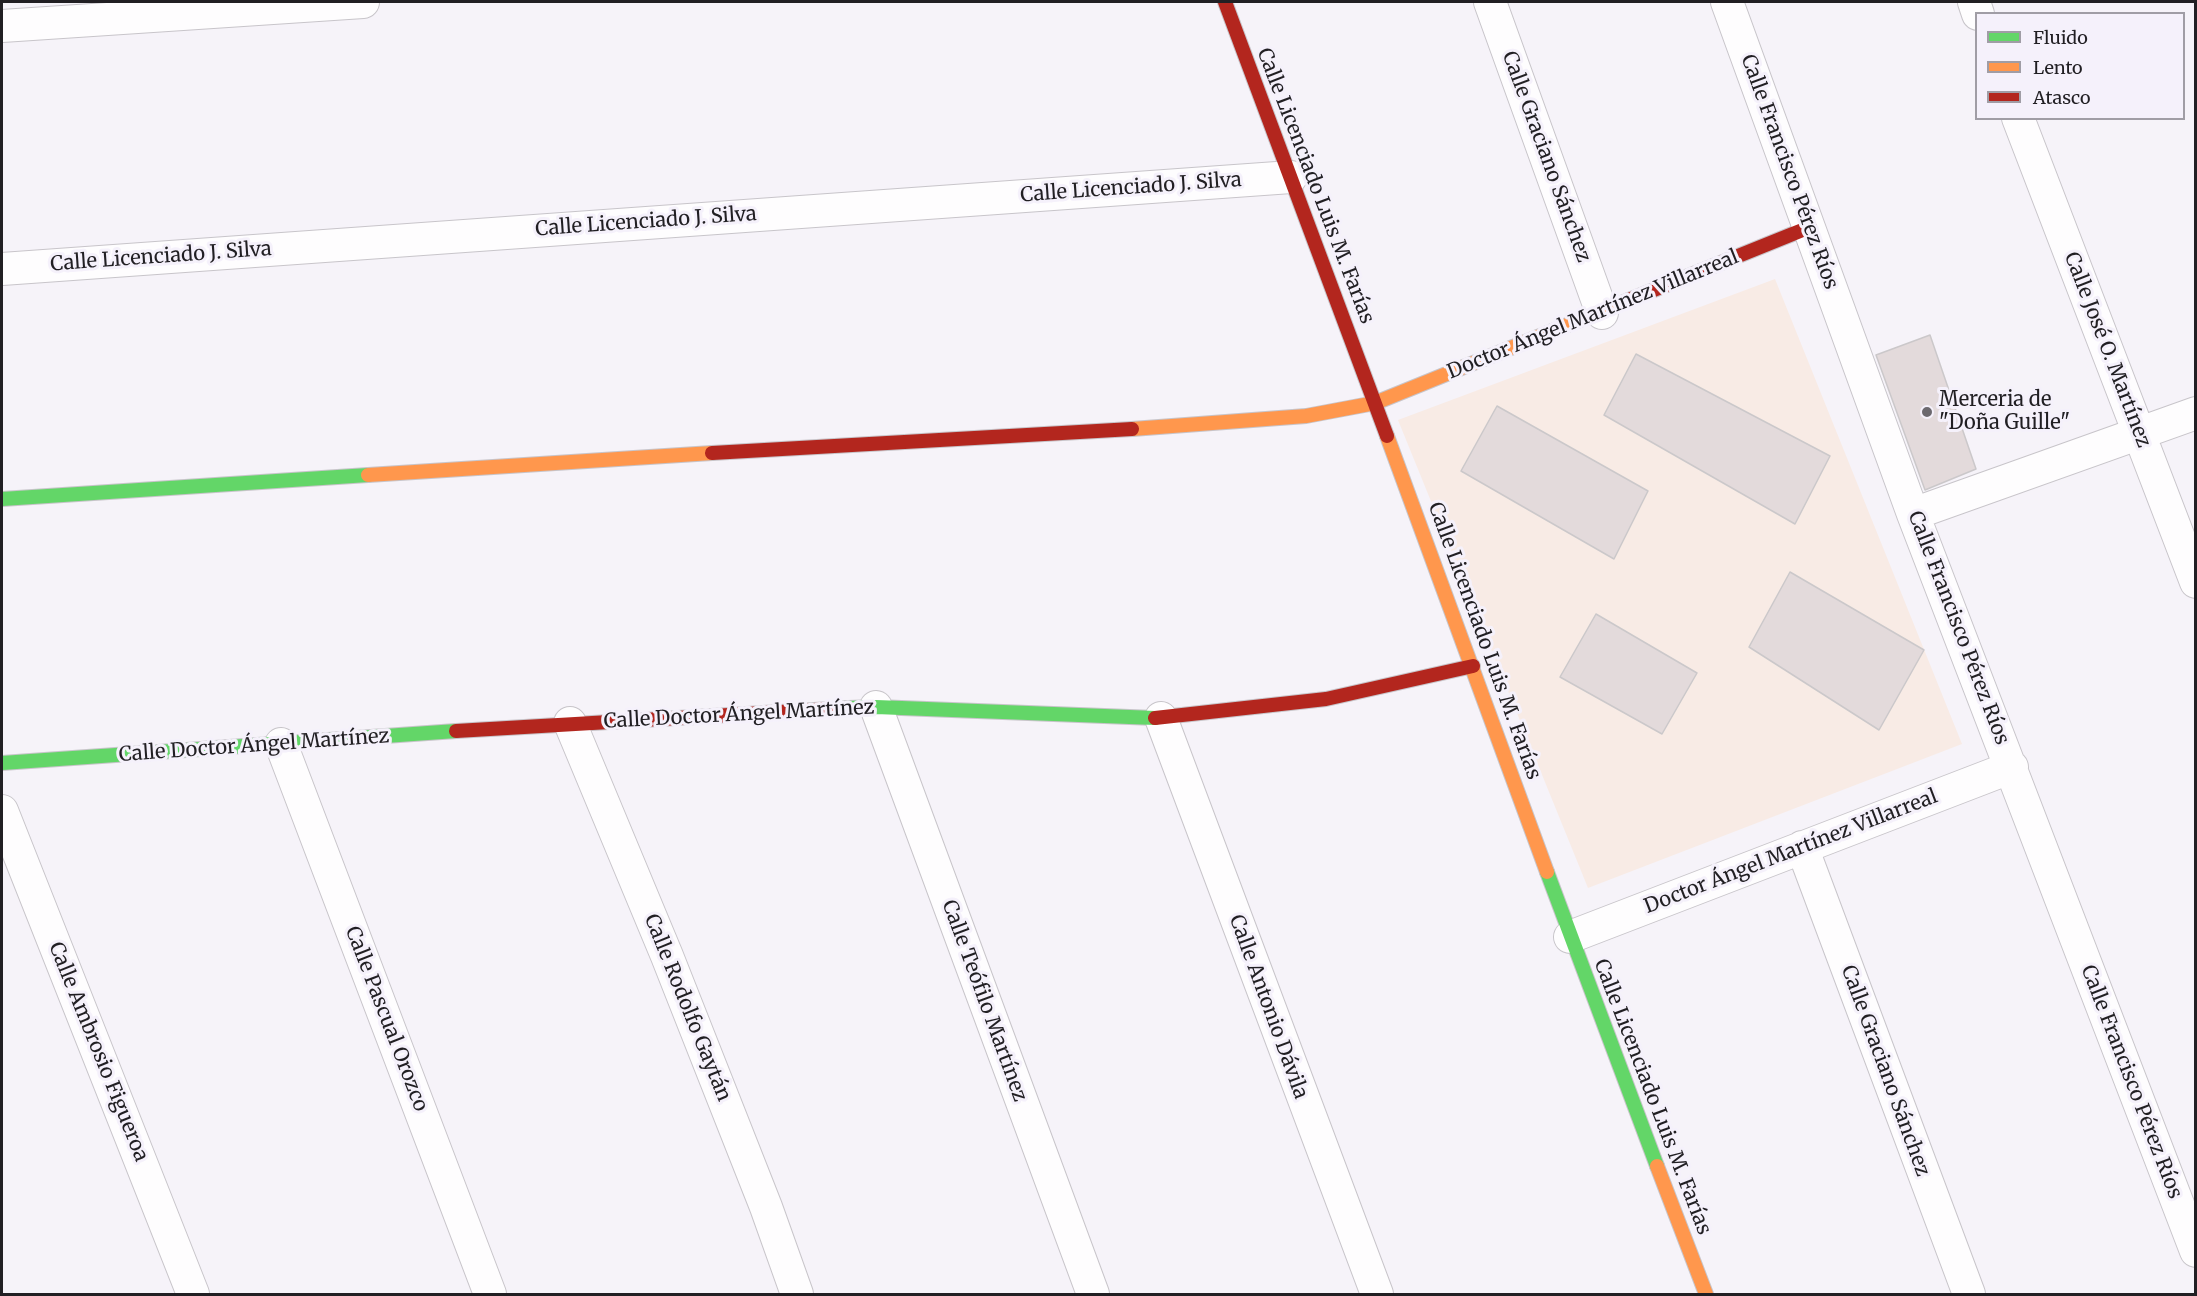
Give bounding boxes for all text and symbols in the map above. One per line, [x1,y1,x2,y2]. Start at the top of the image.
legend [1975,12,2185,120]
text: Fluido [2033,26,2088,49]
street label: Calle Licenciado Luis M. Farías [1251,45,1379,327]
street label: Calle Graciano Sánchez [1497,48,1595,266]
street label: Calle Francisco Pérez Ríos [1735,51,1843,293]
text: Lento [2033,56,2083,79]
text: Atasco [2033,86,2091,109]
street label: Calle Licenciado J. Silva [1020,168,1242,208]
street label: Calle Licenciado J. Silva [535,202,757,242]
street label: Calle Licenciado J. Silva [50,237,272,277]
street label: Doctor Ángel Martínez Villarreal [1444,245,1742,385]
street label: Calle José O. Martínez [2059,249,2155,451]
place label: Merceria de "Doña Guille" [1939,388,2070,435]
marker: Merceria de "Doña Guille" [1920,405,1934,419]
street label: Calle Licenciado Luis M. Farías [1423,499,1545,783]
street label: Calle Francisco Pérez Ríos [1902,508,2014,748]
street label: Calle Doctor Ángel Martínez [603,696,875,734]
street label: Calle Doctor Ángel Martínez [118,725,390,767]
street label: Doctor Ángel Martínez Villarreal [1641,785,1941,919]
street label: Calle Teófilo Martínez [936,897,1032,1105]
street label: Calle Rodolfo Gaytán [638,911,736,1105]
street label: Calle Antonio Dávila [1224,912,1312,1102]
street label: Calle Pascual Orozco [340,923,432,1115]
street label: Calle Ambrosio Figueroa [43,939,153,1165]
street label: Calle Licenciado Luis M. Farías [1588,956,1716,1238]
street label: Calle Graciano Sánchez [1836,962,1934,1180]
street label: Calle Francisco Pérez Ríos [2075,962,2187,1202]

